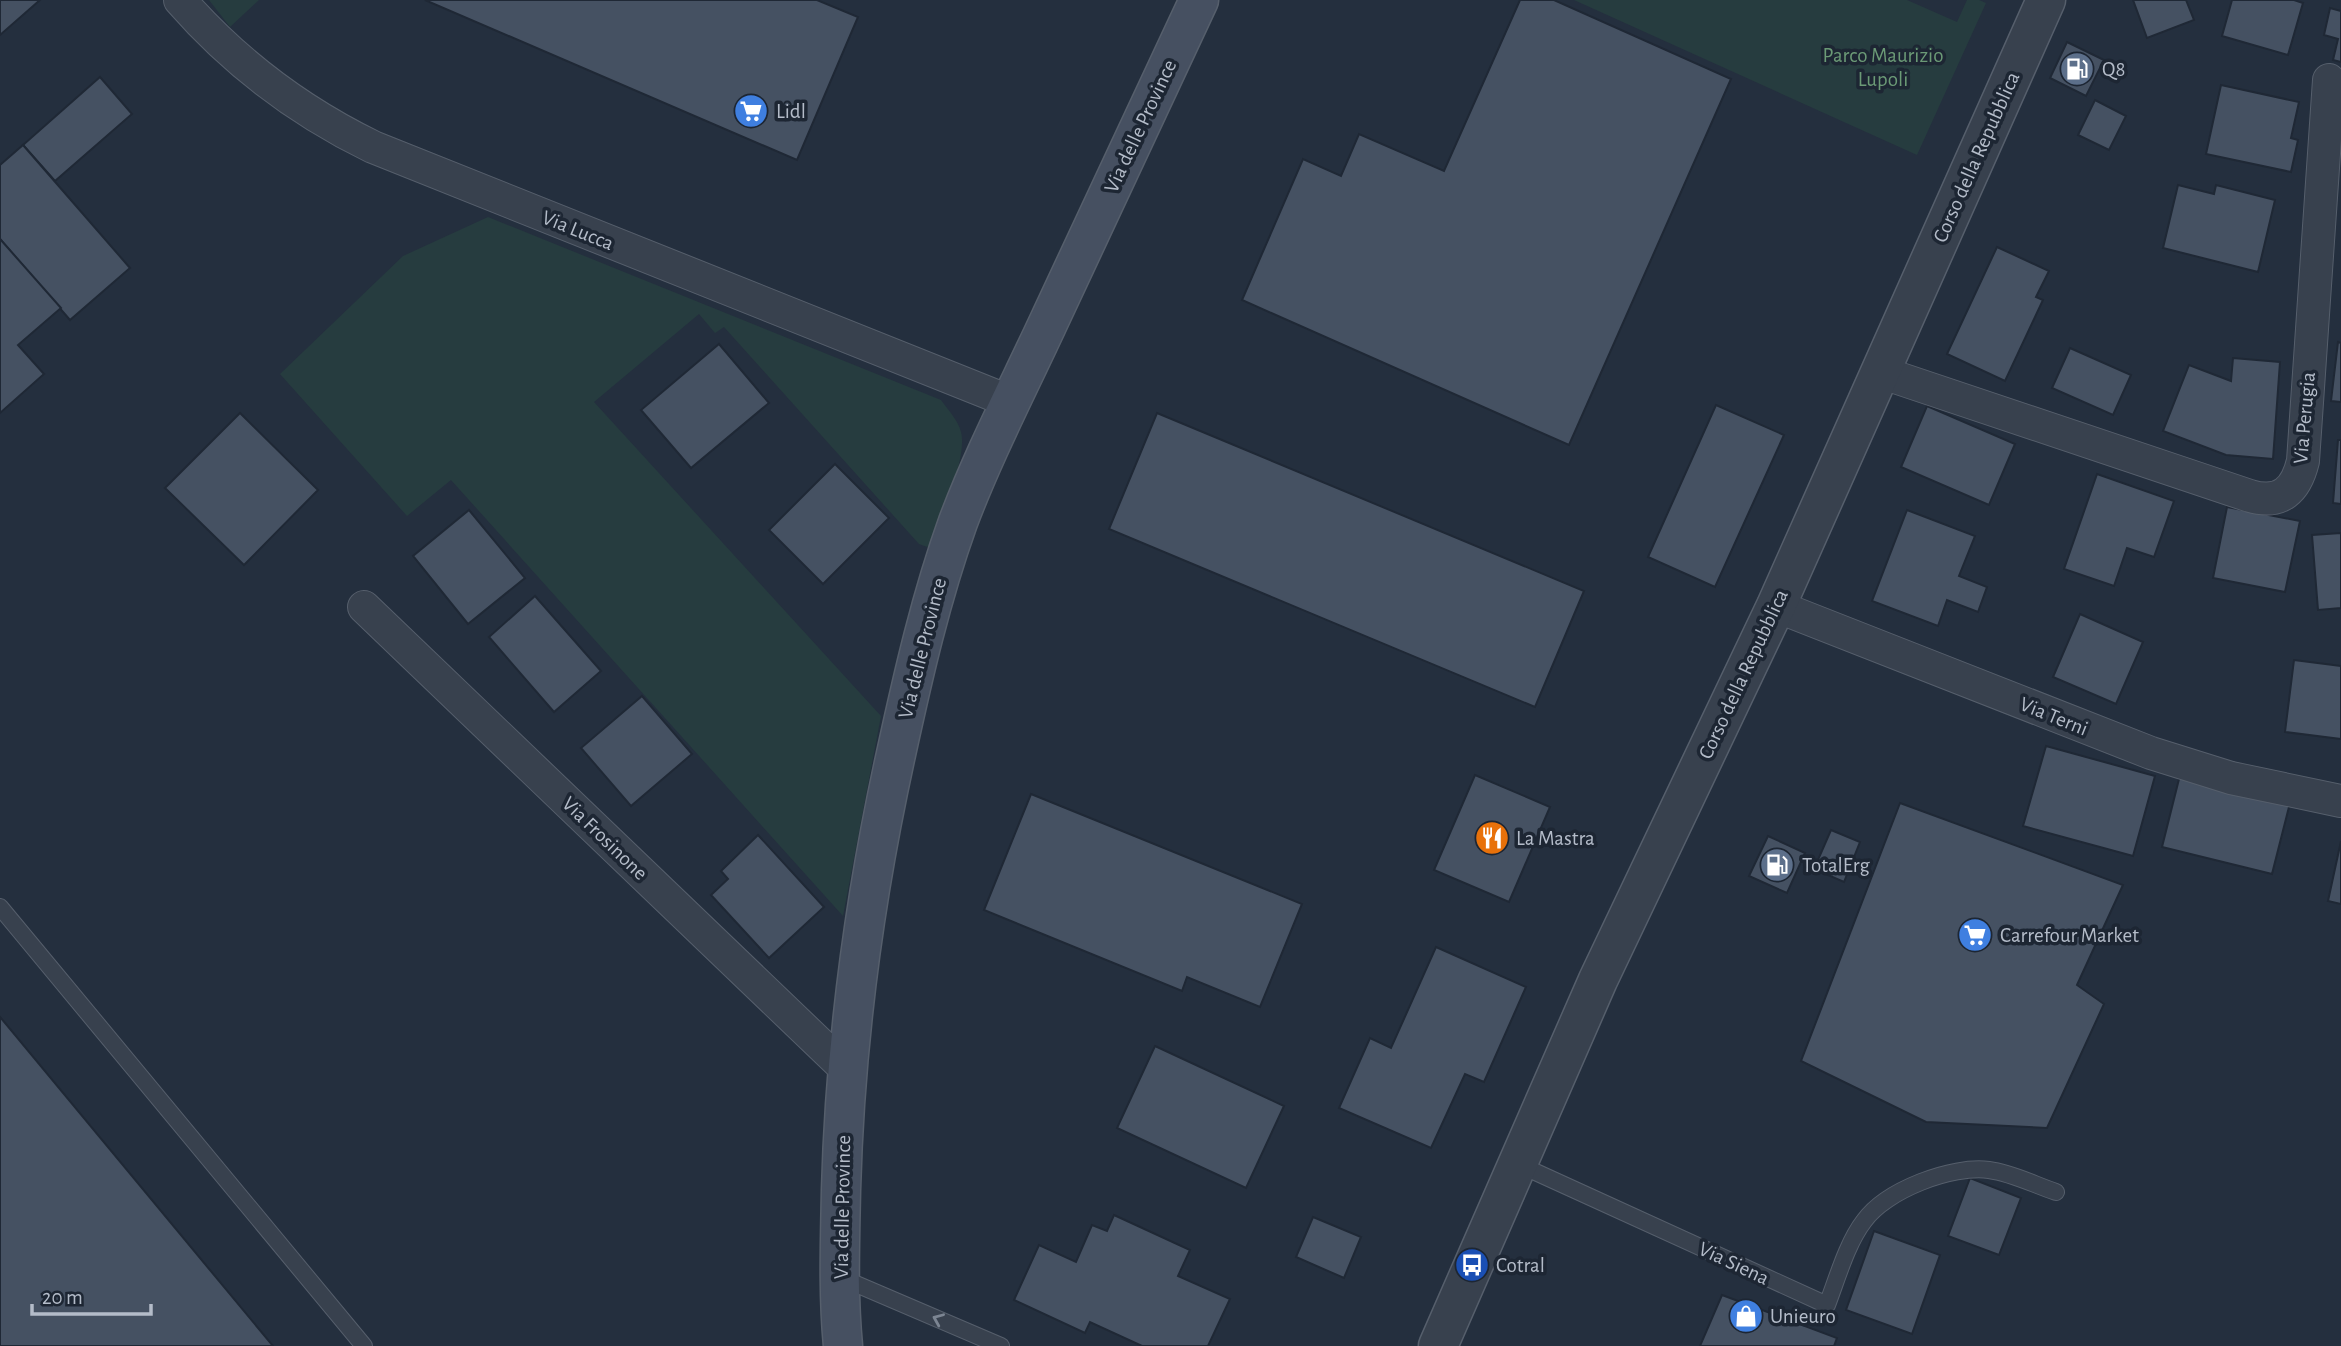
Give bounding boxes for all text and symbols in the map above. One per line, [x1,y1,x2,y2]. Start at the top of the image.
park label: Parco Maurizio Lupoli [1823,45,1943,90]
fuel station icon: Q8 [2058,50,2096,88]
street label: Via delle Province [1100,56,1180,196]
place label: Q8 [2102,59,2125,80]
street label: Corso della Repubblica [1929,68,2024,246]
supermarket icon: Lidl [732,92,770,130]
place label: Lidl [776,101,806,122]
street label: Via Lucca [539,207,617,254]
street label: Via Perugia [2290,371,2319,465]
street label: Via delle Province [895,576,950,721]
street label: Corso della Repubblica [1695,586,1792,762]
street label: Via Terni [2017,693,2091,740]
street label: Via Frosinone [558,793,651,884]
restaurant icon: La Mastra [1473,819,1511,857]
place label: La Mastra [1516,828,1595,849]
fuel station icon: TotalErg [1758,846,1796,884]
place label: TotalErg [1802,855,1870,876]
supermarket icon: Carrefour Market [1956,916,1994,954]
place label: Carrefour Market [2000,925,2139,946]
street label: Via delle Province [831,1135,854,1279]
street label: Via Siena [1695,1238,1773,1289]
bus stop icon: Cotral [1453,1246,1491,1284]
place label: Cotral [1496,1255,1545,1276]
scale bar [32,1272,150,1316]
text: 20 m [42,1287,83,1308]
shop icon: Unieuro [1727,1297,1765,1335]
place label: Unieuro [1770,1306,1836,1327]
one-way arrow [933,1313,945,1327]

